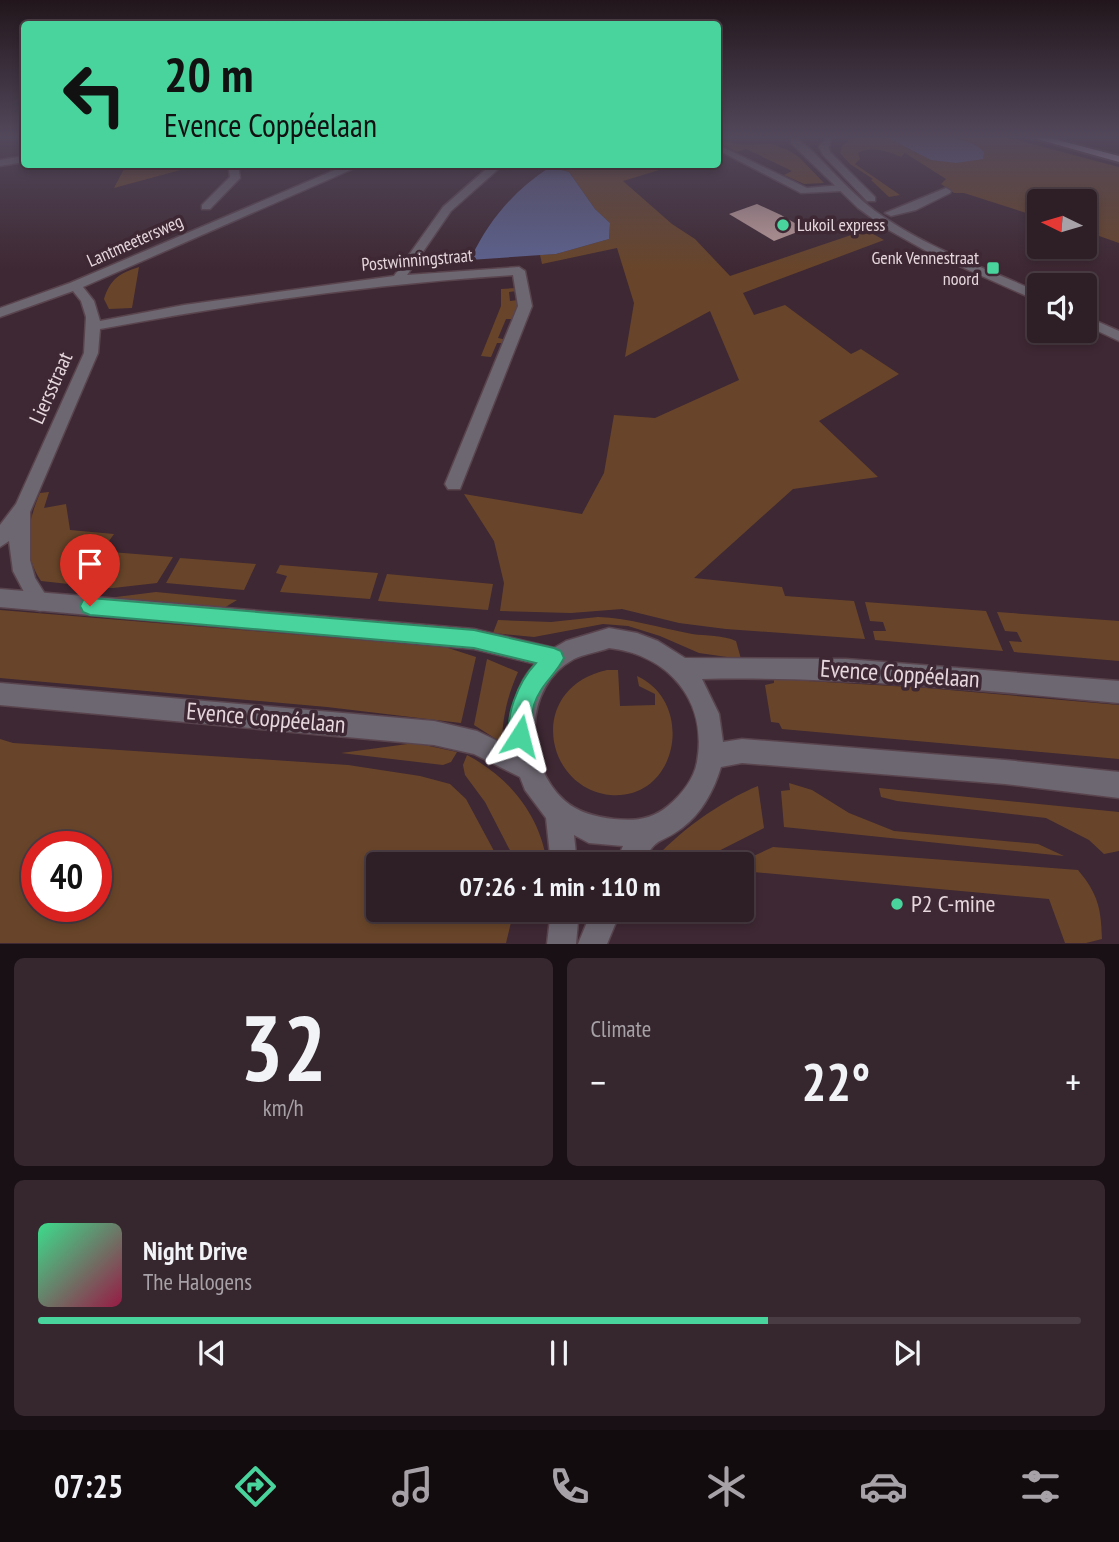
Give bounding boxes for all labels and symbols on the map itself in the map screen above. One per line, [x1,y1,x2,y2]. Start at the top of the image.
north arrow [1027,189,1097,259]
street label: Lantmeetersweg [83,209,186,272]
place label: Lukoil express [797,213,885,236]
marker: Lukoil express [775,217,791,233]
street label: Postwinningstraat [360,243,474,276]
place label: Genk Vennestraat noord [871,246,979,290]
marker: Genk Vennestraat noord [985,260,1001,276]
street label: Liersstraat [23,347,78,428]
pin [60,534,120,606]
street label: Evence Coppéelaan [819,652,981,695]
street label: Evence Coppéelaan [185,695,347,740]
position arrow [483,699,557,773]
speed limit sign: 40 [21,831,112,922]
place label: P2 C-mine [911,888,996,919]
marker: P2 C-mine [889,896,905,912]

